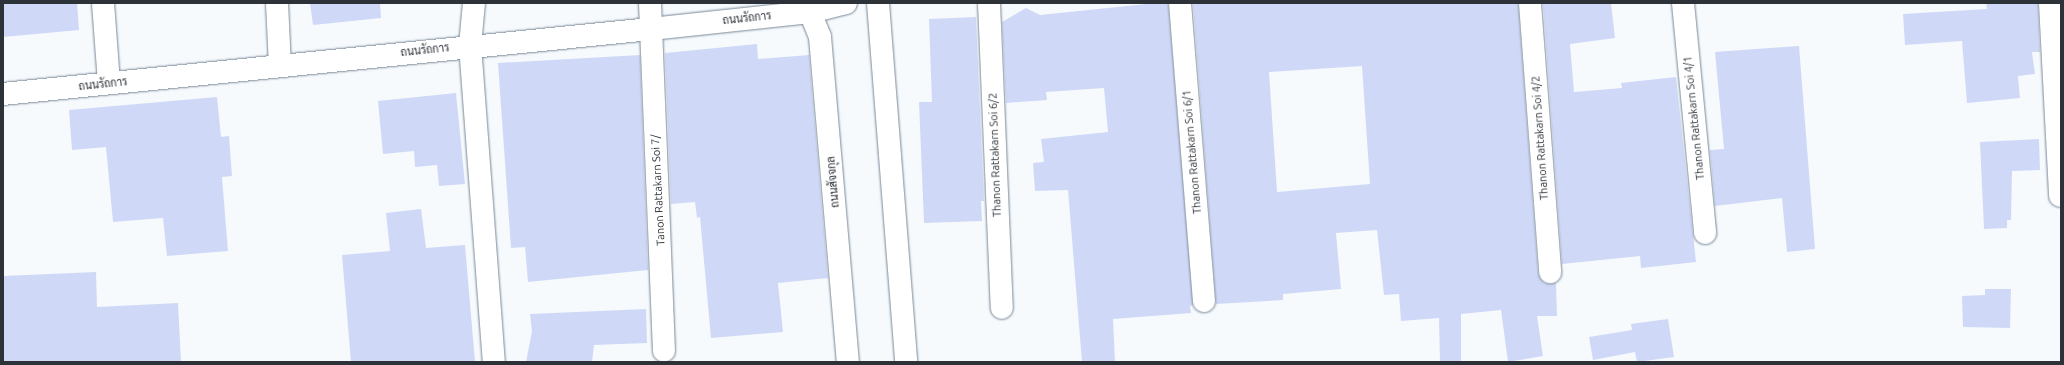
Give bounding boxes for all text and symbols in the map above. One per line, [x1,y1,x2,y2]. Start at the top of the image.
street label: ถนนรัถการ [722,9,772,27]
street label: ถนนรัถการ [400,41,450,59]
street label: Thanon Rattakarn Soi 4/1 [1681,55,1707,181]
street label: ถนนรัถการ [78,75,128,93]
street label: Thanon Rattakarn Soi 4/2 [1529,76,1551,200]
street label: Thanon Rattakarn Soi 6/1 [1180,89,1204,215]
street label: Thanon Rattakarn Soi 6/2 [986,93,1004,217]
street label: Tanon Rattakarn Soi 7/ [648,134,668,246]
street label: ถนนสัจจกุล [824,156,842,208]

